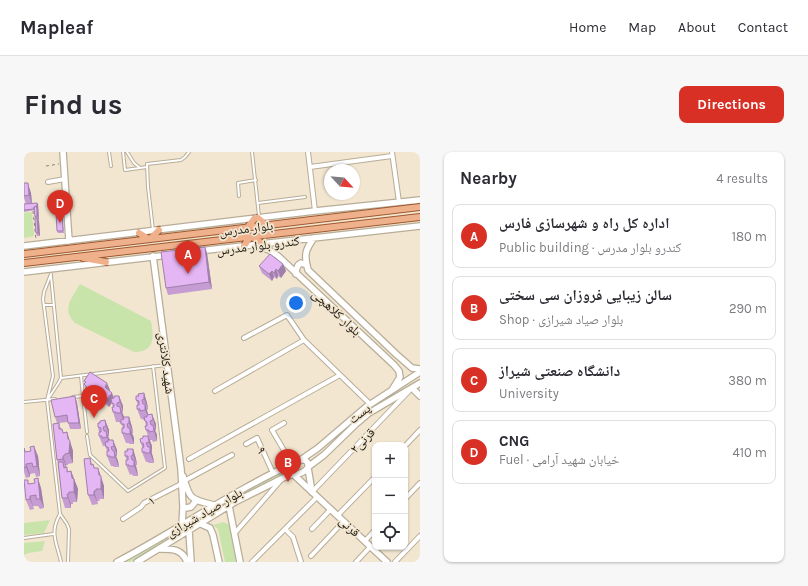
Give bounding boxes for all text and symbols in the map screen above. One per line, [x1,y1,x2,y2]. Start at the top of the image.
text: Mapleaf [20,17,93,39]
text: Home [569,19,606,36]
text: Map [628,19,656,36]
text: About [678,19,716,36]
text: Contact [738,19,788,36]
button: Directions [679,86,784,123]
text: Find us [24,88,123,121]
north arrow [324,164,360,200]
text: Nearby [460,168,517,188]
text: 4 results [716,171,768,186]
pin: D [47,190,73,223]
text: اداره کل راه و شهرسازی فارس [499,214,669,232]
street label: بلوار مدرس [218,218,274,240]
text: A [470,229,478,244]
text: 180 m [732,229,767,244]
street label: کندرو بلوار مدرس [216,233,301,259]
text: Public building · کندرو بلوار مدرس [499,240,681,255]
pin: A [175,241,201,274]
street label: بلوار کلاهچی [308,286,364,340]
text: سالن زیبایی فروزان سی سختی [499,286,672,304]
your location [286,293,306,313]
text: B [470,301,478,316]
text: 290 m [729,301,767,316]
text: Shop · بلوار صیاد شیرازی [499,312,623,327]
street label: شهید کلانتری [154,331,178,395]
text: دانشگاه صنعتی شیراز [499,362,620,380]
text: C [470,373,478,388]
text: 380 m [728,373,767,388]
pin: C [81,385,107,418]
text: University [499,386,559,401]
street label: پست [345,400,374,427]
street label: قرنی۲ [347,425,379,457]
text: CNG [499,432,529,450]
map controls [372,442,408,550]
button: + [372,442,408,478]
street label: ۹ [254,444,270,456]
text: D [470,445,478,460]
text: 410 m [732,445,767,460]
pin: B [275,449,301,482]
text: Fuel · خیابان شهید آرامی [499,452,620,467]
button: − [372,478,408,514]
street label: بلوار صیاد شیرازی [164,485,245,541]
street label: ۱ [145,492,158,508]
street label: قرنی [335,513,363,541]
button: locate [372,514,408,550]

